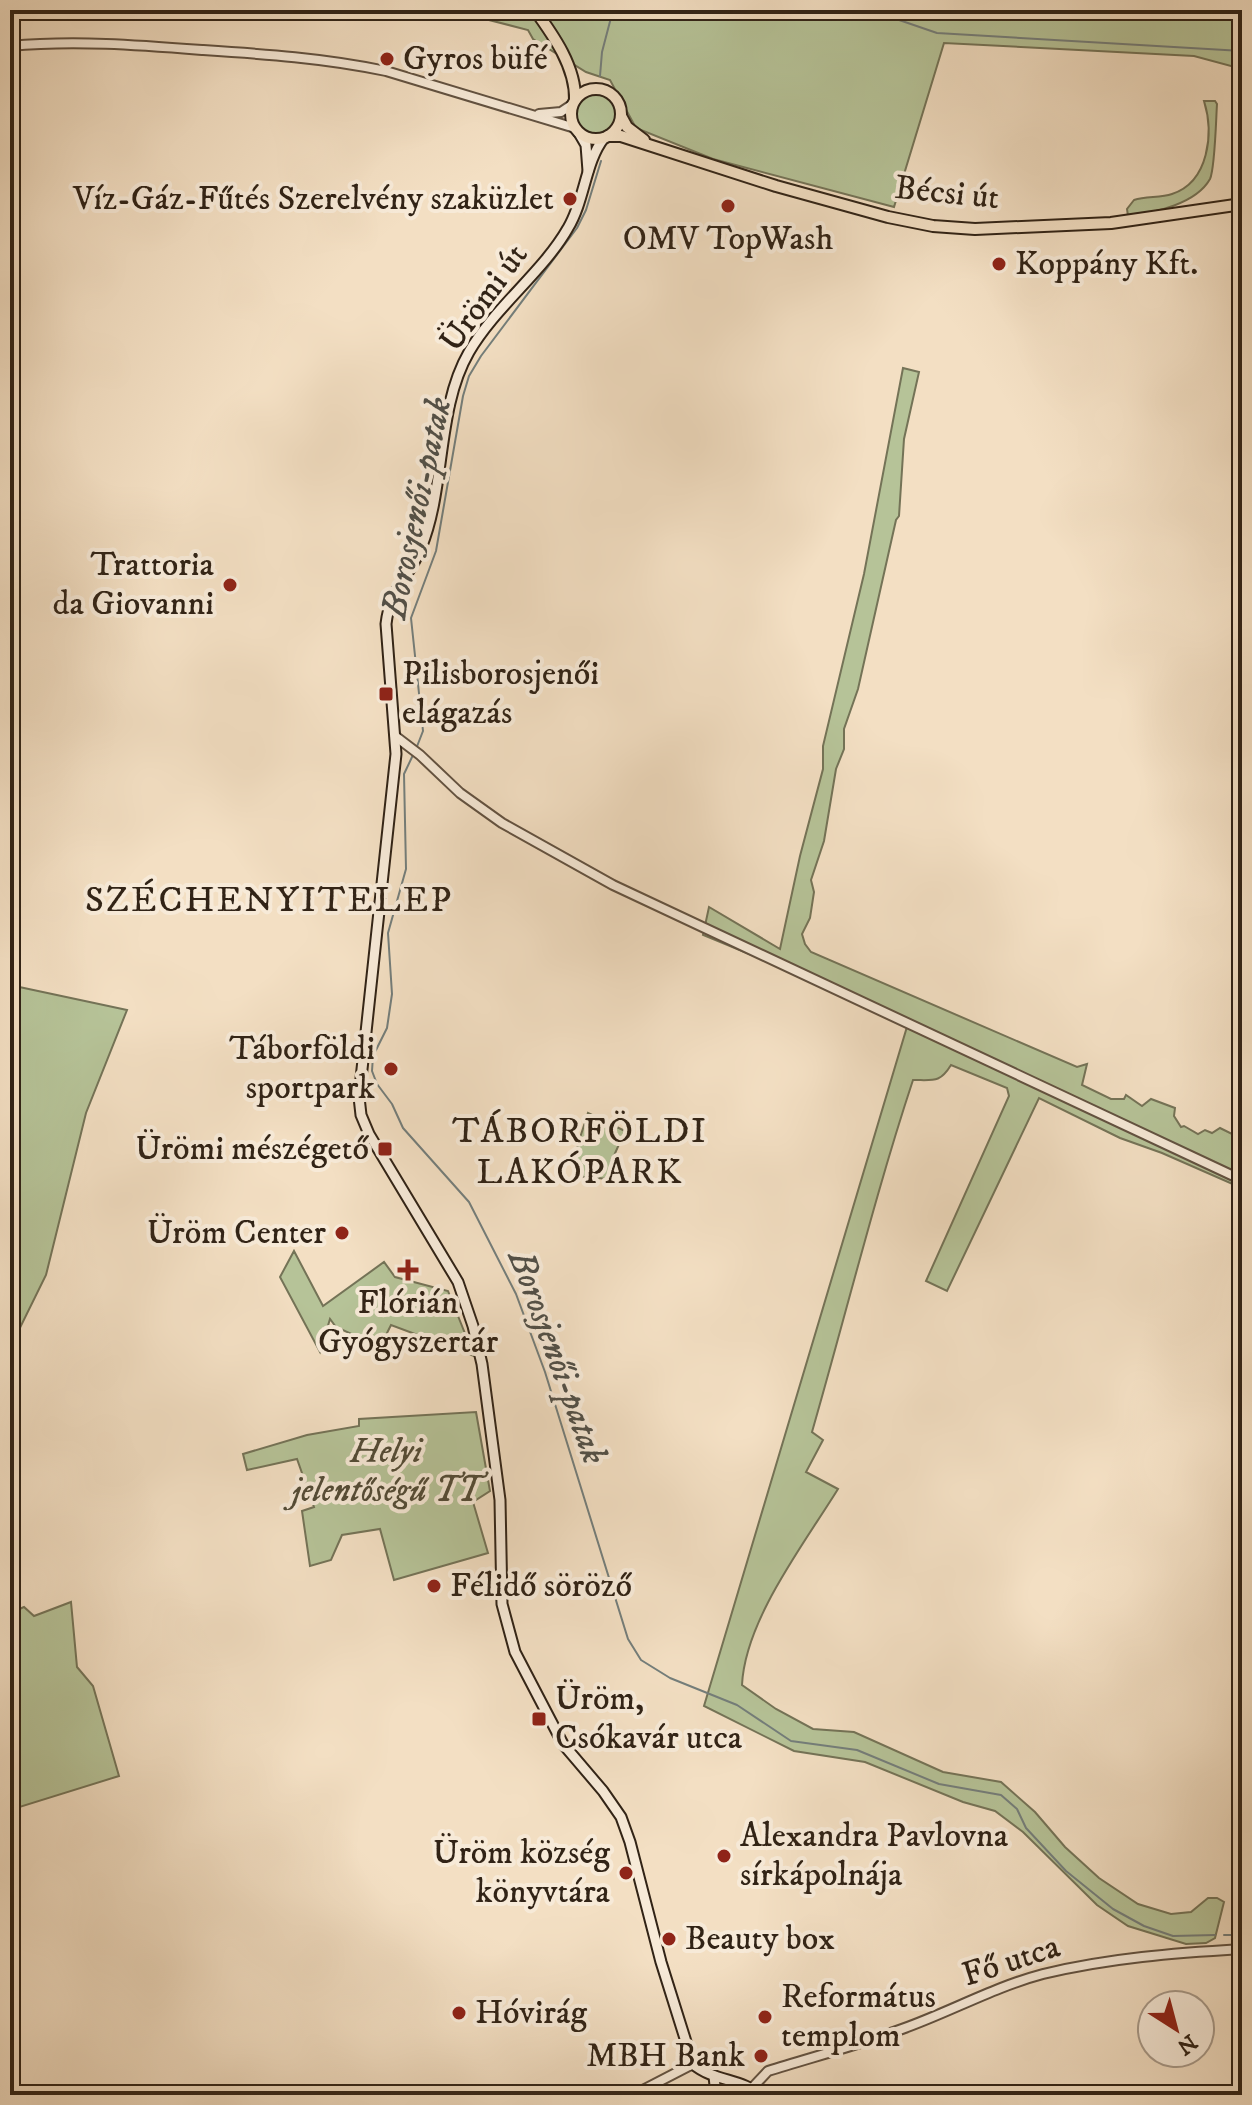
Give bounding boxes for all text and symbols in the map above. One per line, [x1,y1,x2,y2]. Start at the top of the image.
place label: Gyros büfé [403,38,548,80]
marker: Gyros büfé [378,50,396,68]
street label: Bécsi út [893,167,1001,219]
place label: Víz-Gáz-Fűtés Szerelvény szaküzlet [72,178,554,220]
marker: Víz-Gáz-Fűtés Szerelvény szaküzlet [561,190,579,208]
marker: OMV TopWash [719,197,737,215]
place label: OMV TopWash [623,218,833,260]
street label: Ürömi út [431,236,537,360]
place label: Koppány Kft. [1015,243,1198,285]
marker: Koppány Kft. [990,255,1008,273]
water label: Borosjenői-patak [371,394,462,624]
place label: Trattoria da Giovanni [53,544,215,625]
marker: Trattoria da Giovanni [221,576,239,594]
place label: Pilisborosjenői elágazás [402,653,599,734]
marker: Pilisborosjenői elágazás [377,685,395,703]
district label: SZÉCHENYITELEP [85,878,453,923]
place label: Táborföldi sportpark [229,1028,375,1109]
marker: Táborföldi sportpark [382,1060,400,1078]
district label: TÁBORFÖLDI LAKÓPARK [452,1109,708,1195]
place label: Ürömi mészégető [135,1128,369,1170]
marker: Ürömi mészégető [376,1140,394,1158]
place label: Üröm Center [147,1212,326,1254]
marker: Üröm Center [333,1224,351,1242]
water label: Borosjenői-patak [497,1242,617,1470]
marker: Flórián Gyógyszertár [399,1261,417,1279]
place label: Flórián Gyógyszertár [318,1282,498,1363]
park label: Helyi jelentőségű TT [283,1431,489,1512]
place label: Félidő söröző [450,1565,633,1607]
marker: Félidő söröző [425,1577,443,1595]
place label: Üröm, Csókavár utca [555,1678,743,1759]
marker: Üröm, Csókavár utca [530,1710,548,1728]
place label: Alexandra Pavlovna sírkápolnája [740,1815,1009,1896]
place label: Üröm község könyvtára [433,1832,611,1913]
marker: Alexandra Pavlovna sírkápolnája [715,1847,733,1865]
marker: Üröm község könyvtára [617,1864,635,1882]
place label: Beauty box [685,1918,835,1960]
street label: Fő utca [957,1925,1066,1996]
marker: Beauty box [660,1930,678,1948]
place label: Református templom [781,1976,936,2057]
north arrow [1136,1989,1216,2069]
place label: Hóvirág [475,1992,587,2034]
marker: Hóvirág [450,2004,468,2022]
marker: Református templom [756,2008,774,2026]
text: N [1172,2028,1202,2060]
place label: MBH Bank [586,2035,745,2077]
marker: MBH Bank [752,2047,770,2065]

